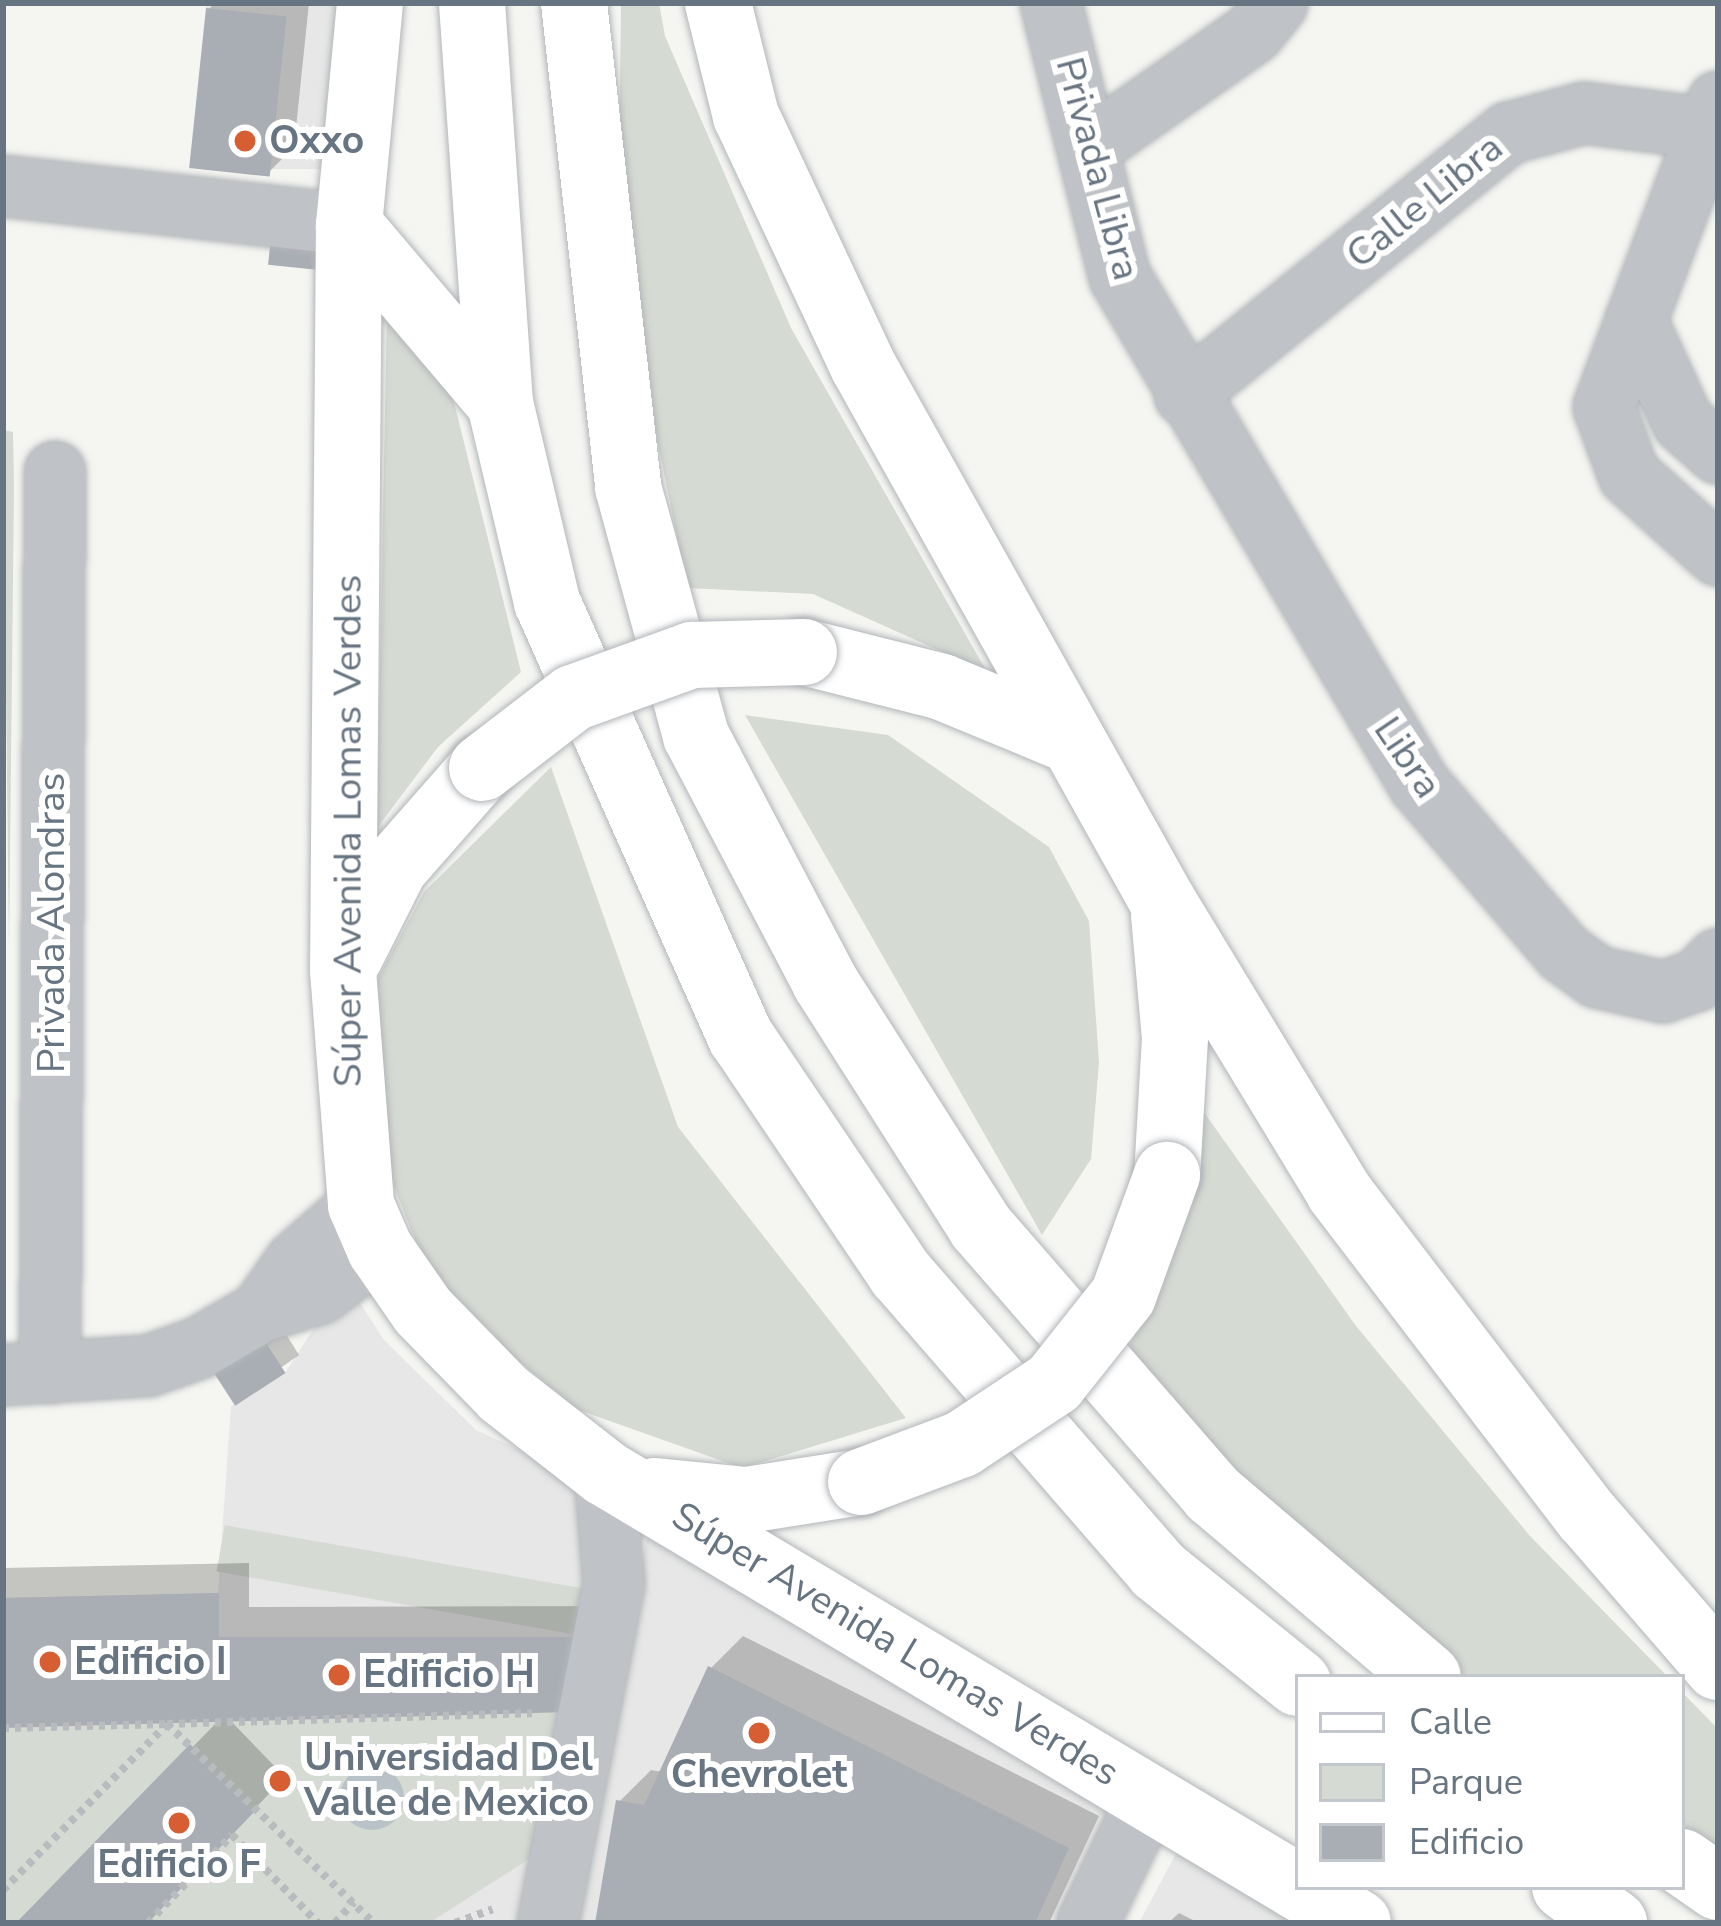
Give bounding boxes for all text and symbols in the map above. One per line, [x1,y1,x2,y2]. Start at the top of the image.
street label: Privada Libra [1045,53,1149,285]
place label: Oxxo [269,118,364,164]
street label: Calle Libra [1337,125,1513,279]
marker: Oxxo [232,128,258,154]
street label: Súper Avenida Lomas Verdes [326,575,372,1087]
street label: Libra [1363,709,1451,807]
street label: Privada Alondras [29,773,75,1073]
street label: Súper Avenida Lomas Verdes [663,1493,1127,1797]
place label: Edificio I [74,1639,227,1685]
marker: Edificio I [37,1649,63,1675]
place label: Edificio H [363,1652,535,1698]
marker: Edificio H [326,1662,352,1688]
legend [1295,1674,1685,1890]
text: Calle [1409,1698,1492,1747]
marker: Chevrolet [746,1720,772,1746]
place label: Universidad Del Valle de Mexico [304,1736,593,1827]
place label: Chevrolet [671,1752,847,1798]
text: Parque [1409,1758,1523,1807]
marker: Universidad Del Valle de Mexico [267,1768,293,1794]
marker: Edificio F [166,1810,192,1836]
text: Edificio [1409,1818,1524,1867]
place label: Edificio F [97,1842,261,1888]

